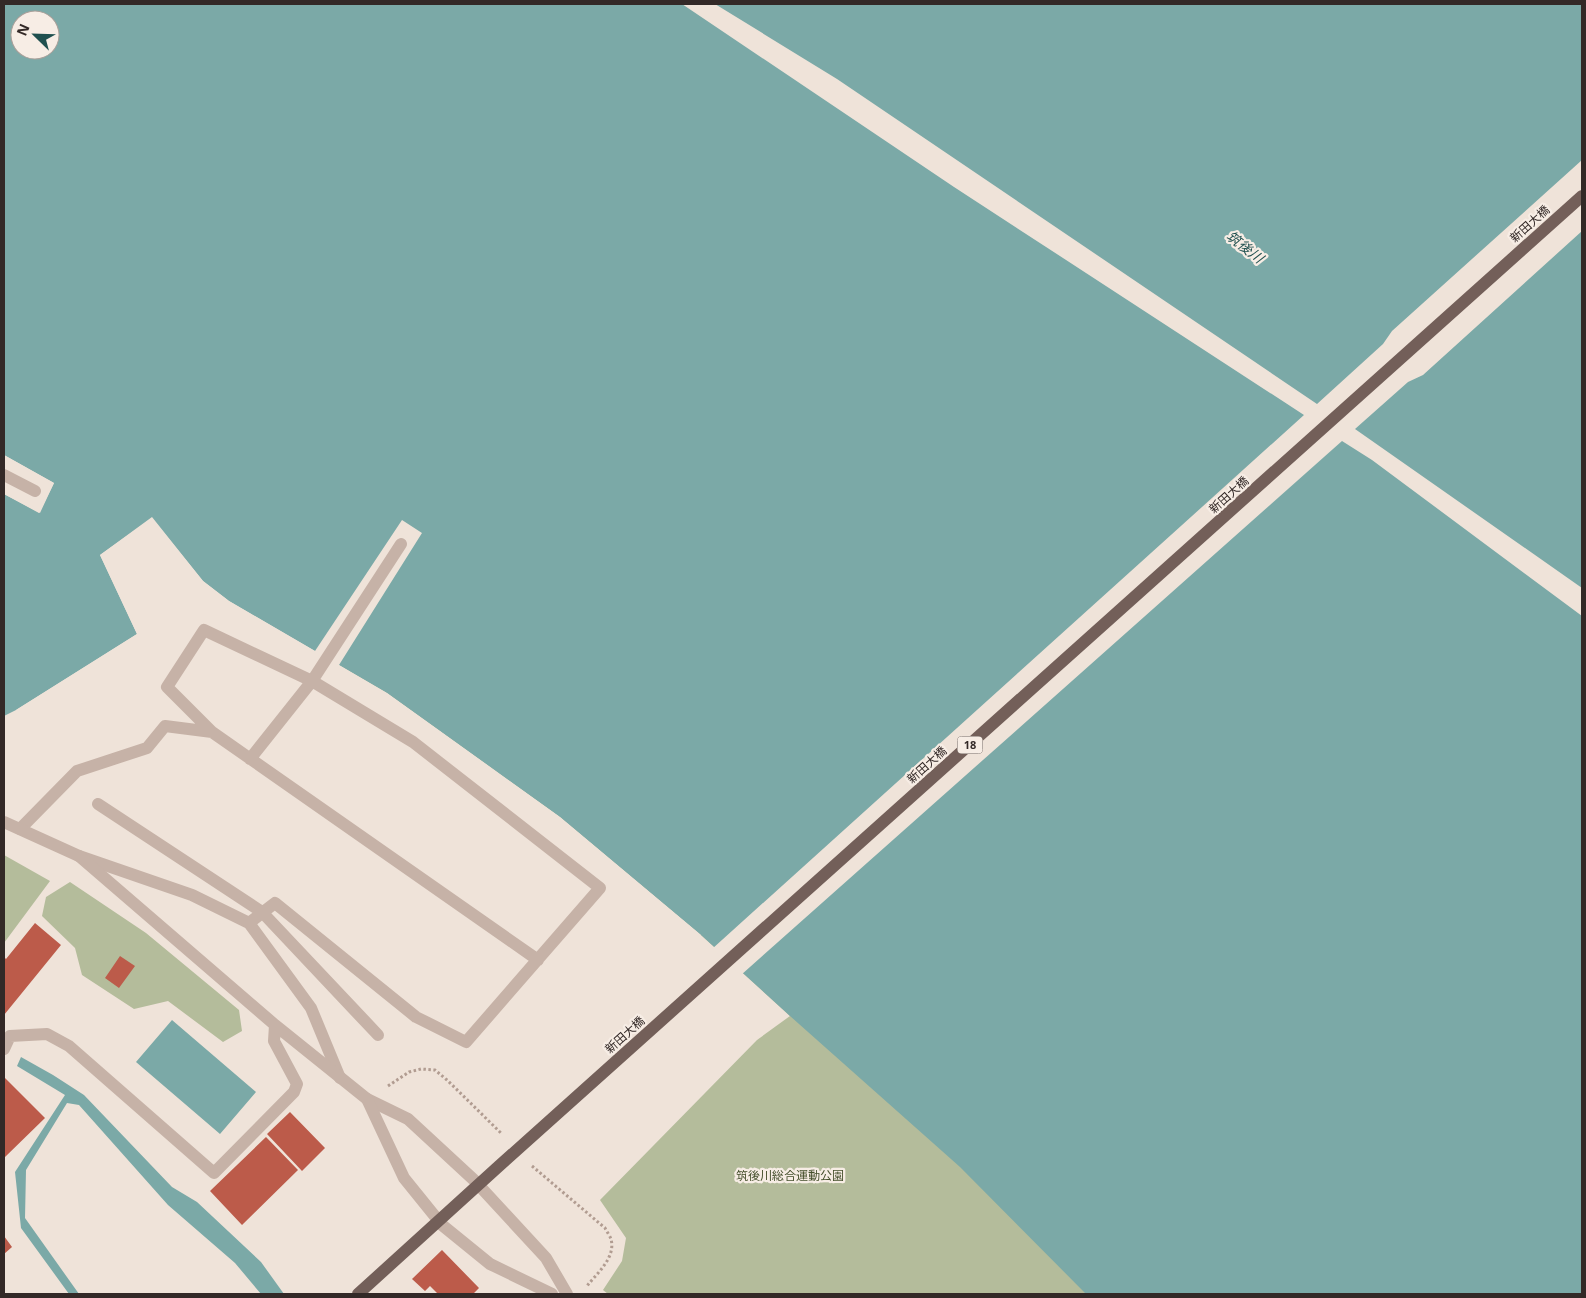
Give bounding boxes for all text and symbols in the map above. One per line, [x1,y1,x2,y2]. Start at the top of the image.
north arrow [10,10,60,60]
text: N [12,21,34,39]
street label: 新田大橋 [1506,201,1553,246]
water label: 筑後川 [1223,226,1269,268]
street label: 新田大橋 [1205,472,1252,517]
road number: 18 [958,736,982,754]
street label: 新田大橋 [903,742,950,787]
street label: 新田大橋 [601,1012,648,1057]
park label: 筑後川総合運動公園 [736,1167,844,1184]

